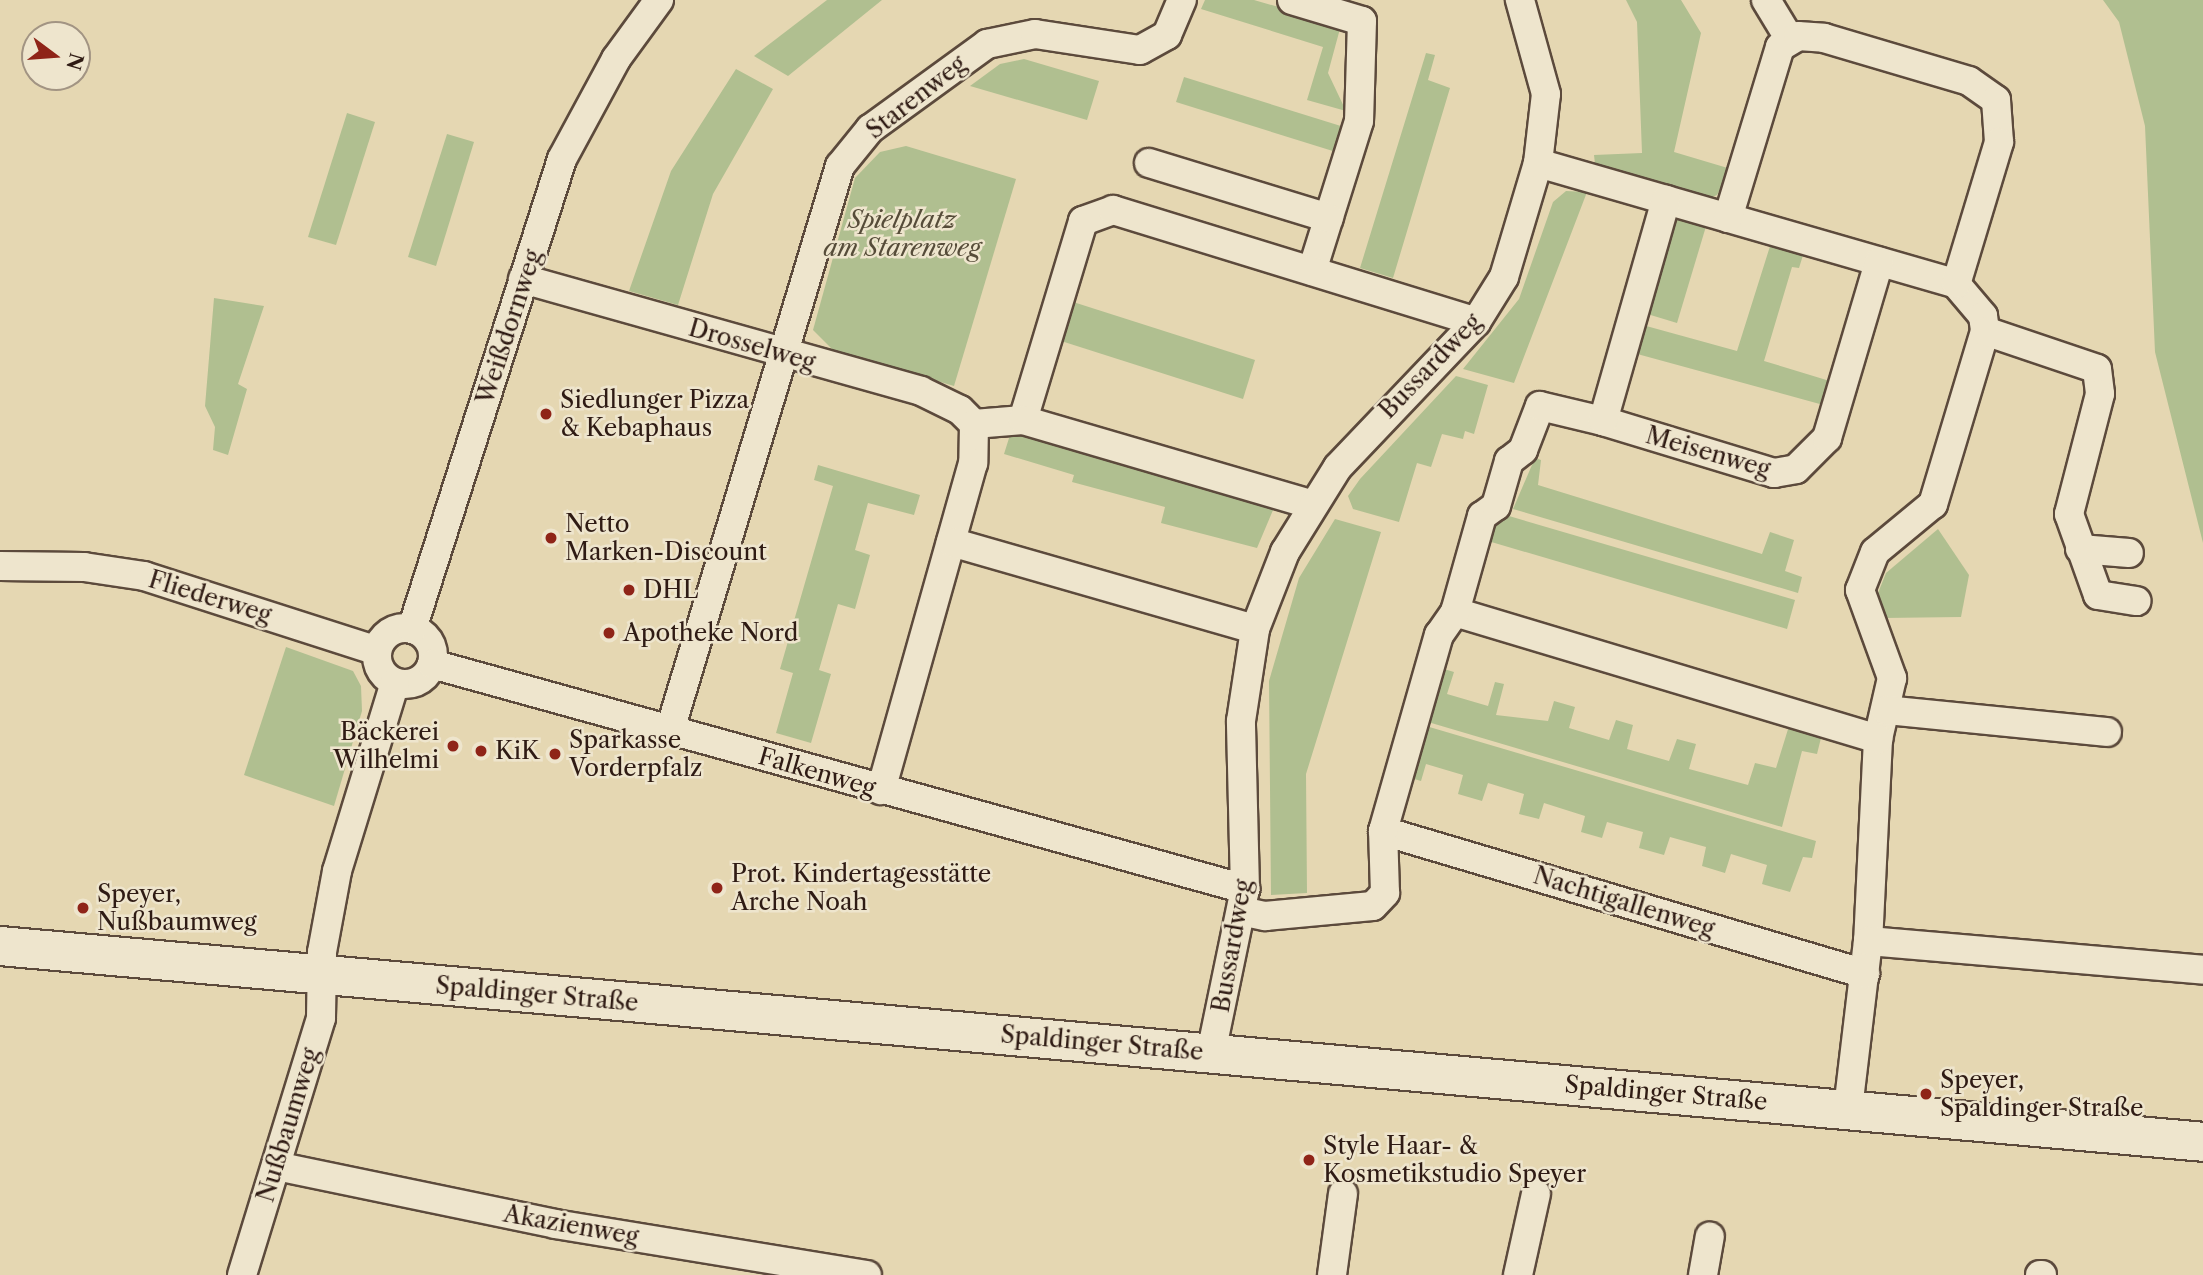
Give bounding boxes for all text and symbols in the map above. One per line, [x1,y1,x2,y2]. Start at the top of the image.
north arrow [21,21,91,91]
street label: Starenweg [860,49,972,145]
text: N [61,50,88,72]
park label: Spielplatz am Starenweg [823,206,981,262]
street label: Weißdornweg [470,246,548,408]
street label: Bussardweg [1373,308,1487,424]
street label: Drosselweg [685,313,819,377]
place label: Siedlunger Pizza & Kebaphaus [560,386,750,442]
marker: Siedlunger Pizza & Kebaphaus [538,406,554,422]
street label: Meisenweg [1642,421,1774,483]
place label: Netto Marken-Discount [565,510,767,566]
marker: Netto Marken-Discount [543,530,559,546]
street label: Fliederweg [145,565,275,629]
place label: DHL [643,576,698,604]
marker: DHL [621,582,637,598]
place label: Apotheke Nord [623,619,798,647]
marker: Apotheke Nord [601,625,617,641]
place label: Bäckerei Wilhelmi [333,718,439,774]
place label: Sparkasse Vorderpfalz [569,726,702,782]
place label: KiK [495,737,540,765]
marker: Bäckerei Wilhelmi [445,738,461,754]
street label: Falkenweg [755,742,879,802]
marker: KiK [473,743,489,759]
marker: Sparkasse Vorderpfalz [547,746,563,762]
place label: Prot. Kindertagesstätte Arche Noah [731,860,991,916]
street label: Nachtigallenweg [1530,861,1718,943]
street label: Bussardweg [1206,877,1258,1015]
place label: Speyer, Nußbaumweg [97,880,257,936]
marker: Prot. Kindertagesstätte Arche Noah [709,880,725,896]
marker: Speyer, Nußbaumweg [75,900,91,916]
street label: Spaldinger Straße [434,971,640,1017]
street label: Spaldinger Straße [999,1020,1205,1066]
street label: Nußbaumweg [251,1044,325,1206]
place label: Speyer, Spaldinger Straße [1940,1066,2144,1122]
street label: Spaldinger Straße [1563,1070,1769,1116]
marker: Speyer, Spaldinger Straße [1918,1086,1934,1102]
place label: Style Haar- & Kosmetikstudio Speyer [1323,1132,1586,1188]
marker: Style Haar- & Kosmetikstudio Speyer [1301,1152,1317,1168]
street label: Akazienweg [501,1199,641,1251]

